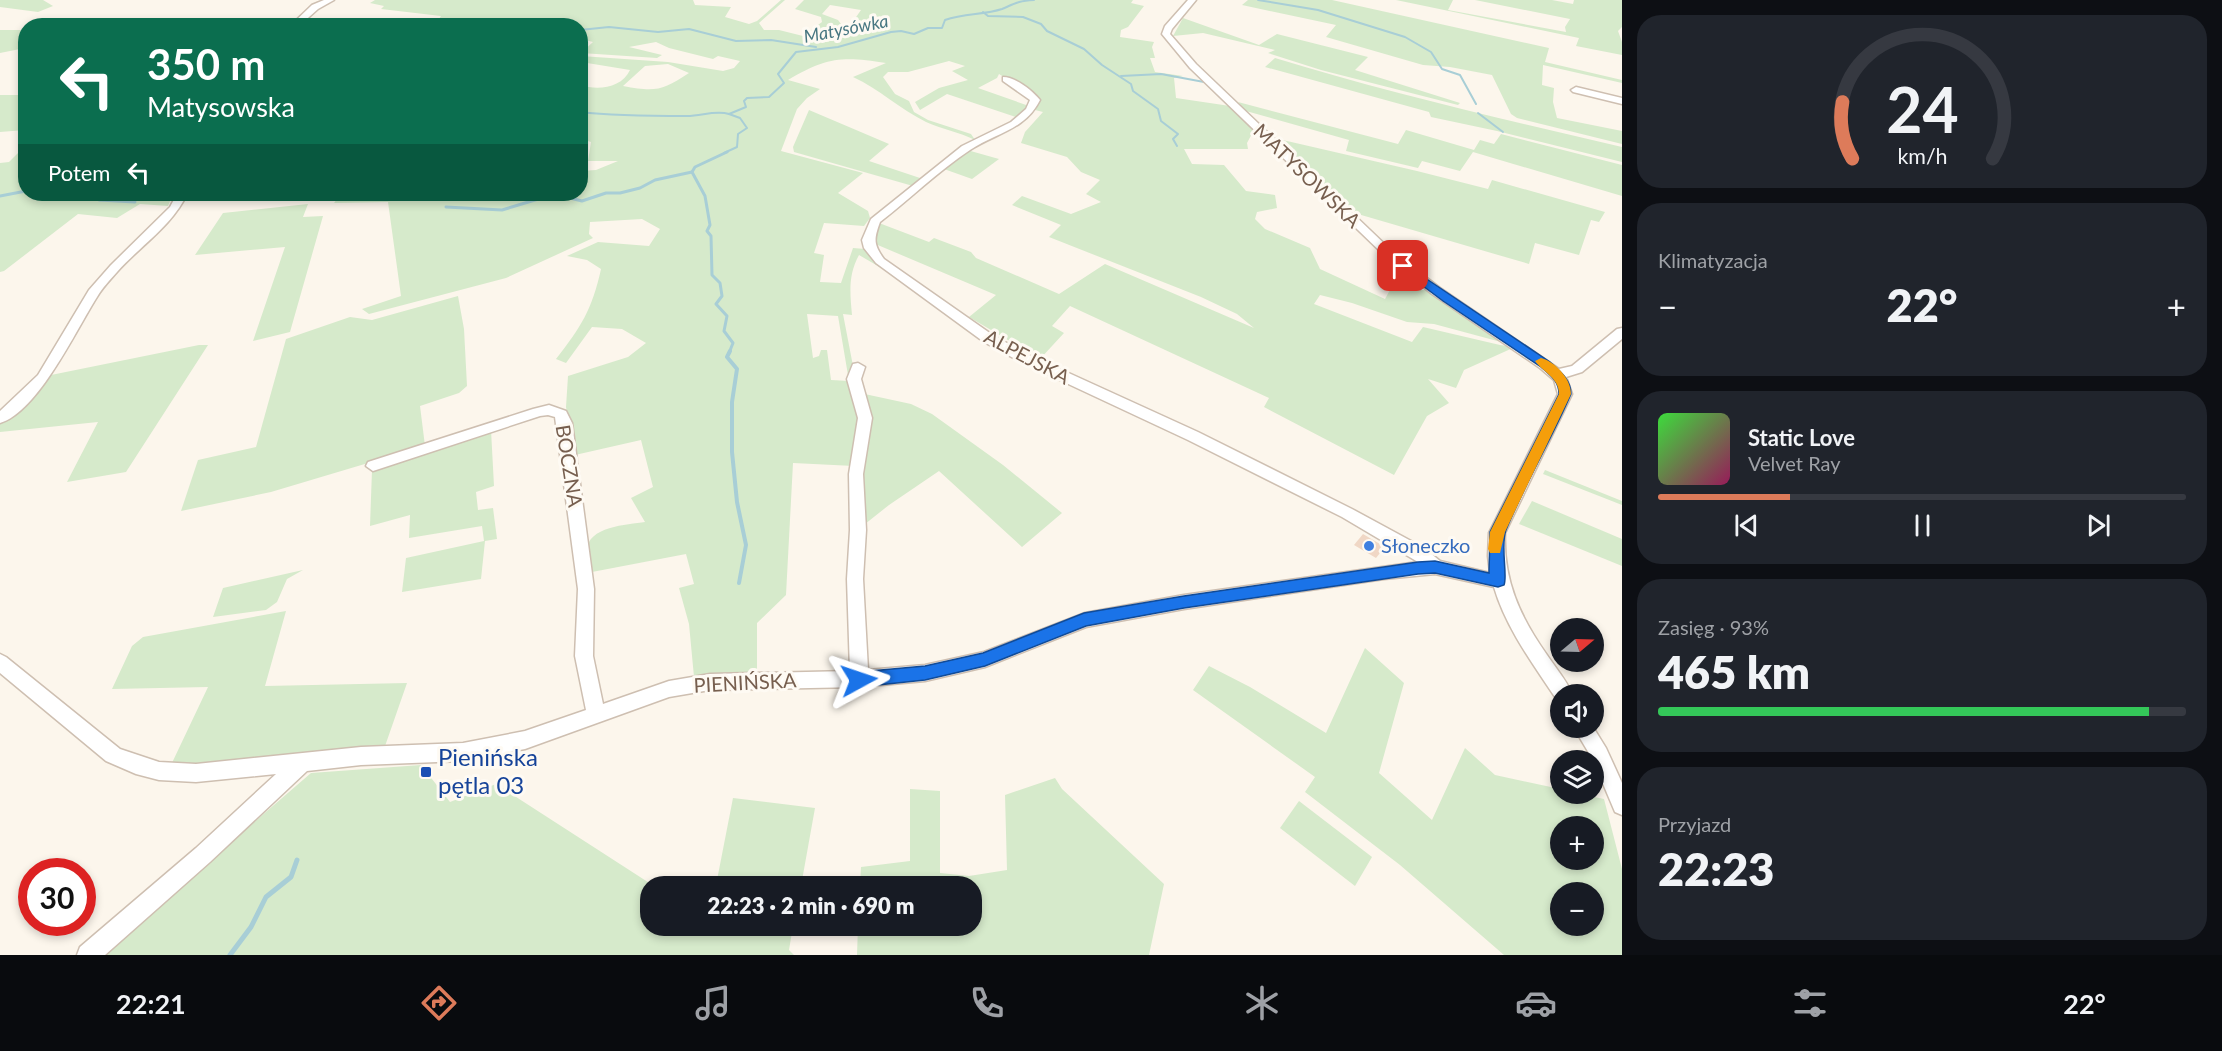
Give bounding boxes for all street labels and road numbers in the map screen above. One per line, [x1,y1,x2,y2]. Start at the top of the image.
street label: MATYSOWSKA [1249,118,1367,233]
street label: ALPEJSKA [981,324,1075,389]
street label: BOCZNA [552,423,588,509]
street label: PIENIŃSKA [693,667,797,697]

